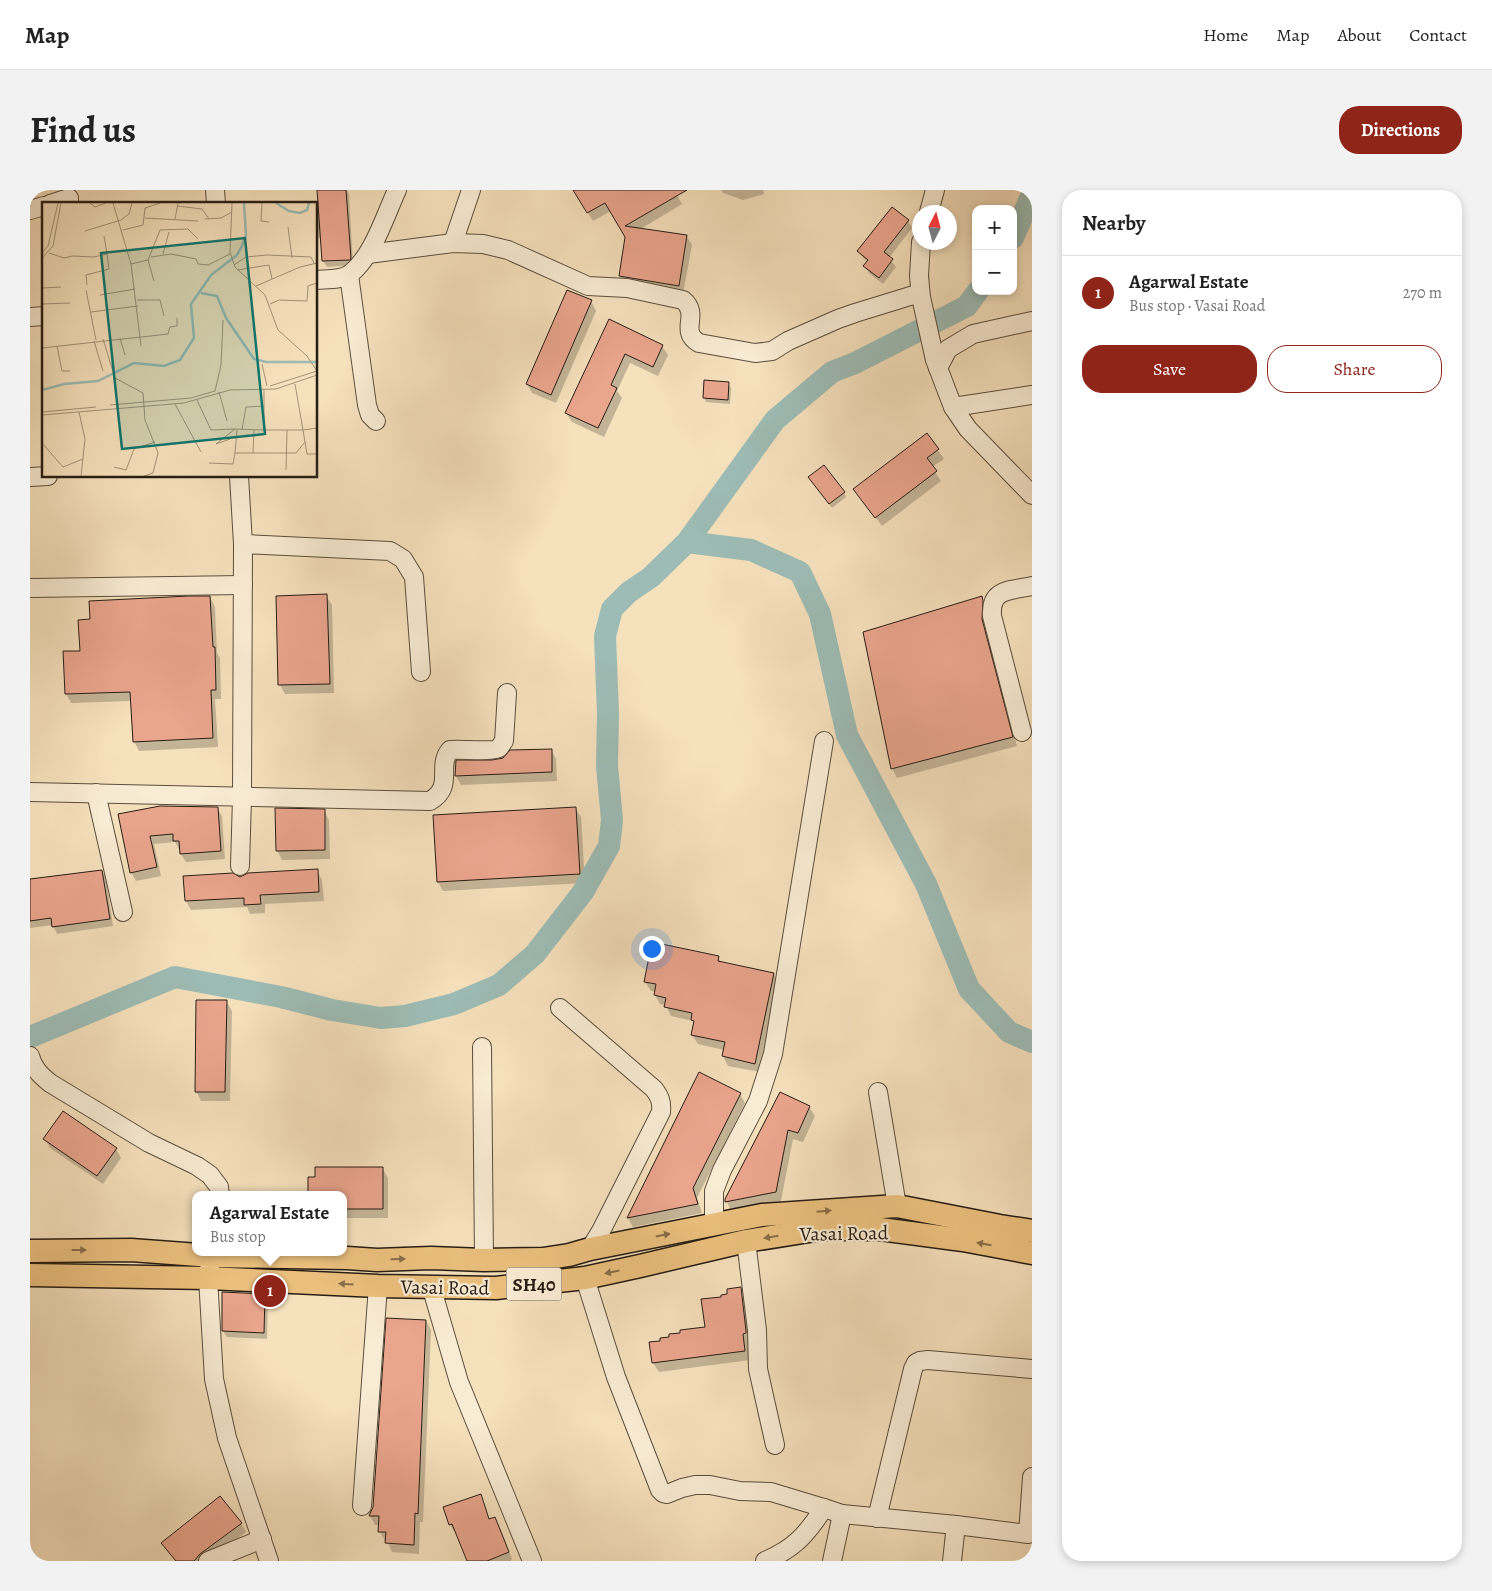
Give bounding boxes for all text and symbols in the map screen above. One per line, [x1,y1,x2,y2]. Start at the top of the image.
text: Map [25,19,69,51]
text: Home [1203,23,1248,47]
text: Map [1276,23,1309,47]
text: About [1337,23,1381,47]
text: Contact [1409,23,1467,47]
text: Find us [30,106,136,154]
button: Directions [1339,106,1462,154]
inset map [42,202,318,478]
north arrow [912,205,957,250]
map controls [972,205,1017,295]
button: + [972,205,1017,250]
text: Nearby [1082,209,1145,237]
button: − [972,250,1017,295]
text: Agarwal Estate [1129,269,1248,295]
text: 1 [1095,282,1101,304]
text: 270 m [1403,282,1442,304]
text: Bus stop · Vasai Road [1129,295,1265,317]
button: Save [1082,345,1257,393]
button: Share [1267,345,1442,393]
your location [639,936,665,962]
popup [192,1191,347,1256]
text: Agarwal Estate [210,1200,329,1226]
one-way arrow [816,1207,832,1215]
street label: Vasai Road [799,1219,889,1248]
text: Bus stop [210,1226,266,1248]
one-way arrow [656,1231,671,1239]
one-way arrow [762,1233,778,1241]
one-way arrow [976,1240,992,1248]
one-way arrow [71,1246,87,1254]
one-way arrow [391,1255,407,1263]
road number: SH40 [506,1268,562,1300]
one-way arrow [604,1268,620,1276]
pin: 1 [254,1272,286,1310]
street label: Vasai Road [399,1273,490,1302]
one-way arrow [338,1279,354,1287]

